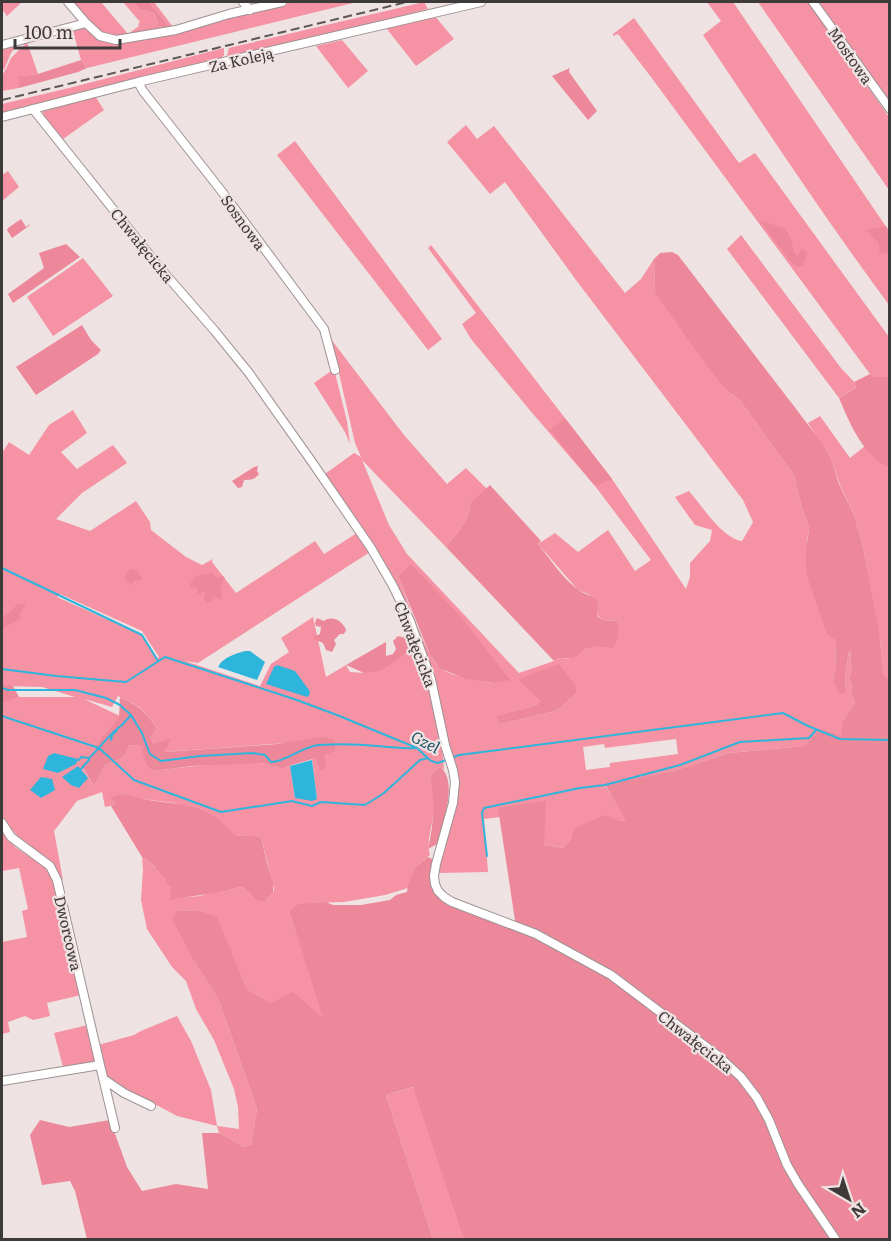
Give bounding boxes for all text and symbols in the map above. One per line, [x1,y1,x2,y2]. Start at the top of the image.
scale bar [15,12,120,50]
text: 100 m [24,18,73,45]
street label: Mostowa [823,22,880,89]
street label: Za Koleją [206,40,276,78]
street label: Sosnowa [216,189,273,255]
street label: Chwałęcicka [106,203,181,288]
street label: Chwałęcicka [389,598,443,691]
water label: Gzel [407,724,445,759]
street label: Dworcowa [49,893,89,974]
street label: Chwałęcicka [653,1004,739,1078]
north arrow [819,1169,879,1229]
text: N [846,1198,872,1225]

